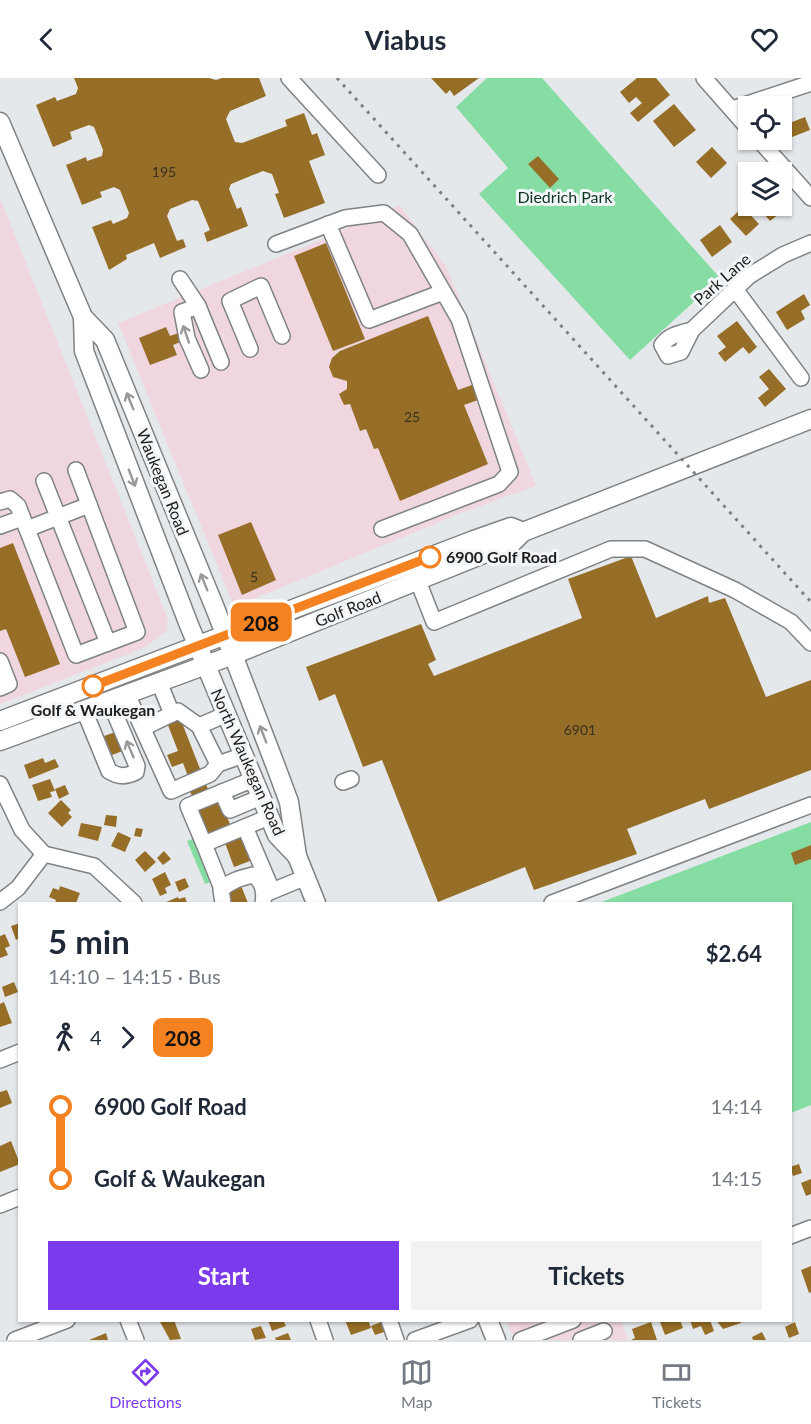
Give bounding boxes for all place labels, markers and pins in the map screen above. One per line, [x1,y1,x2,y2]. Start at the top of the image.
marker: 6900 Golf Road [419,546,441,568]
place label: 6900 Golf Road [446,547,557,566]
marker: Golf & Waukegan [82,675,104,697]
place label: Golf & Waukegan [31,700,155,719]

